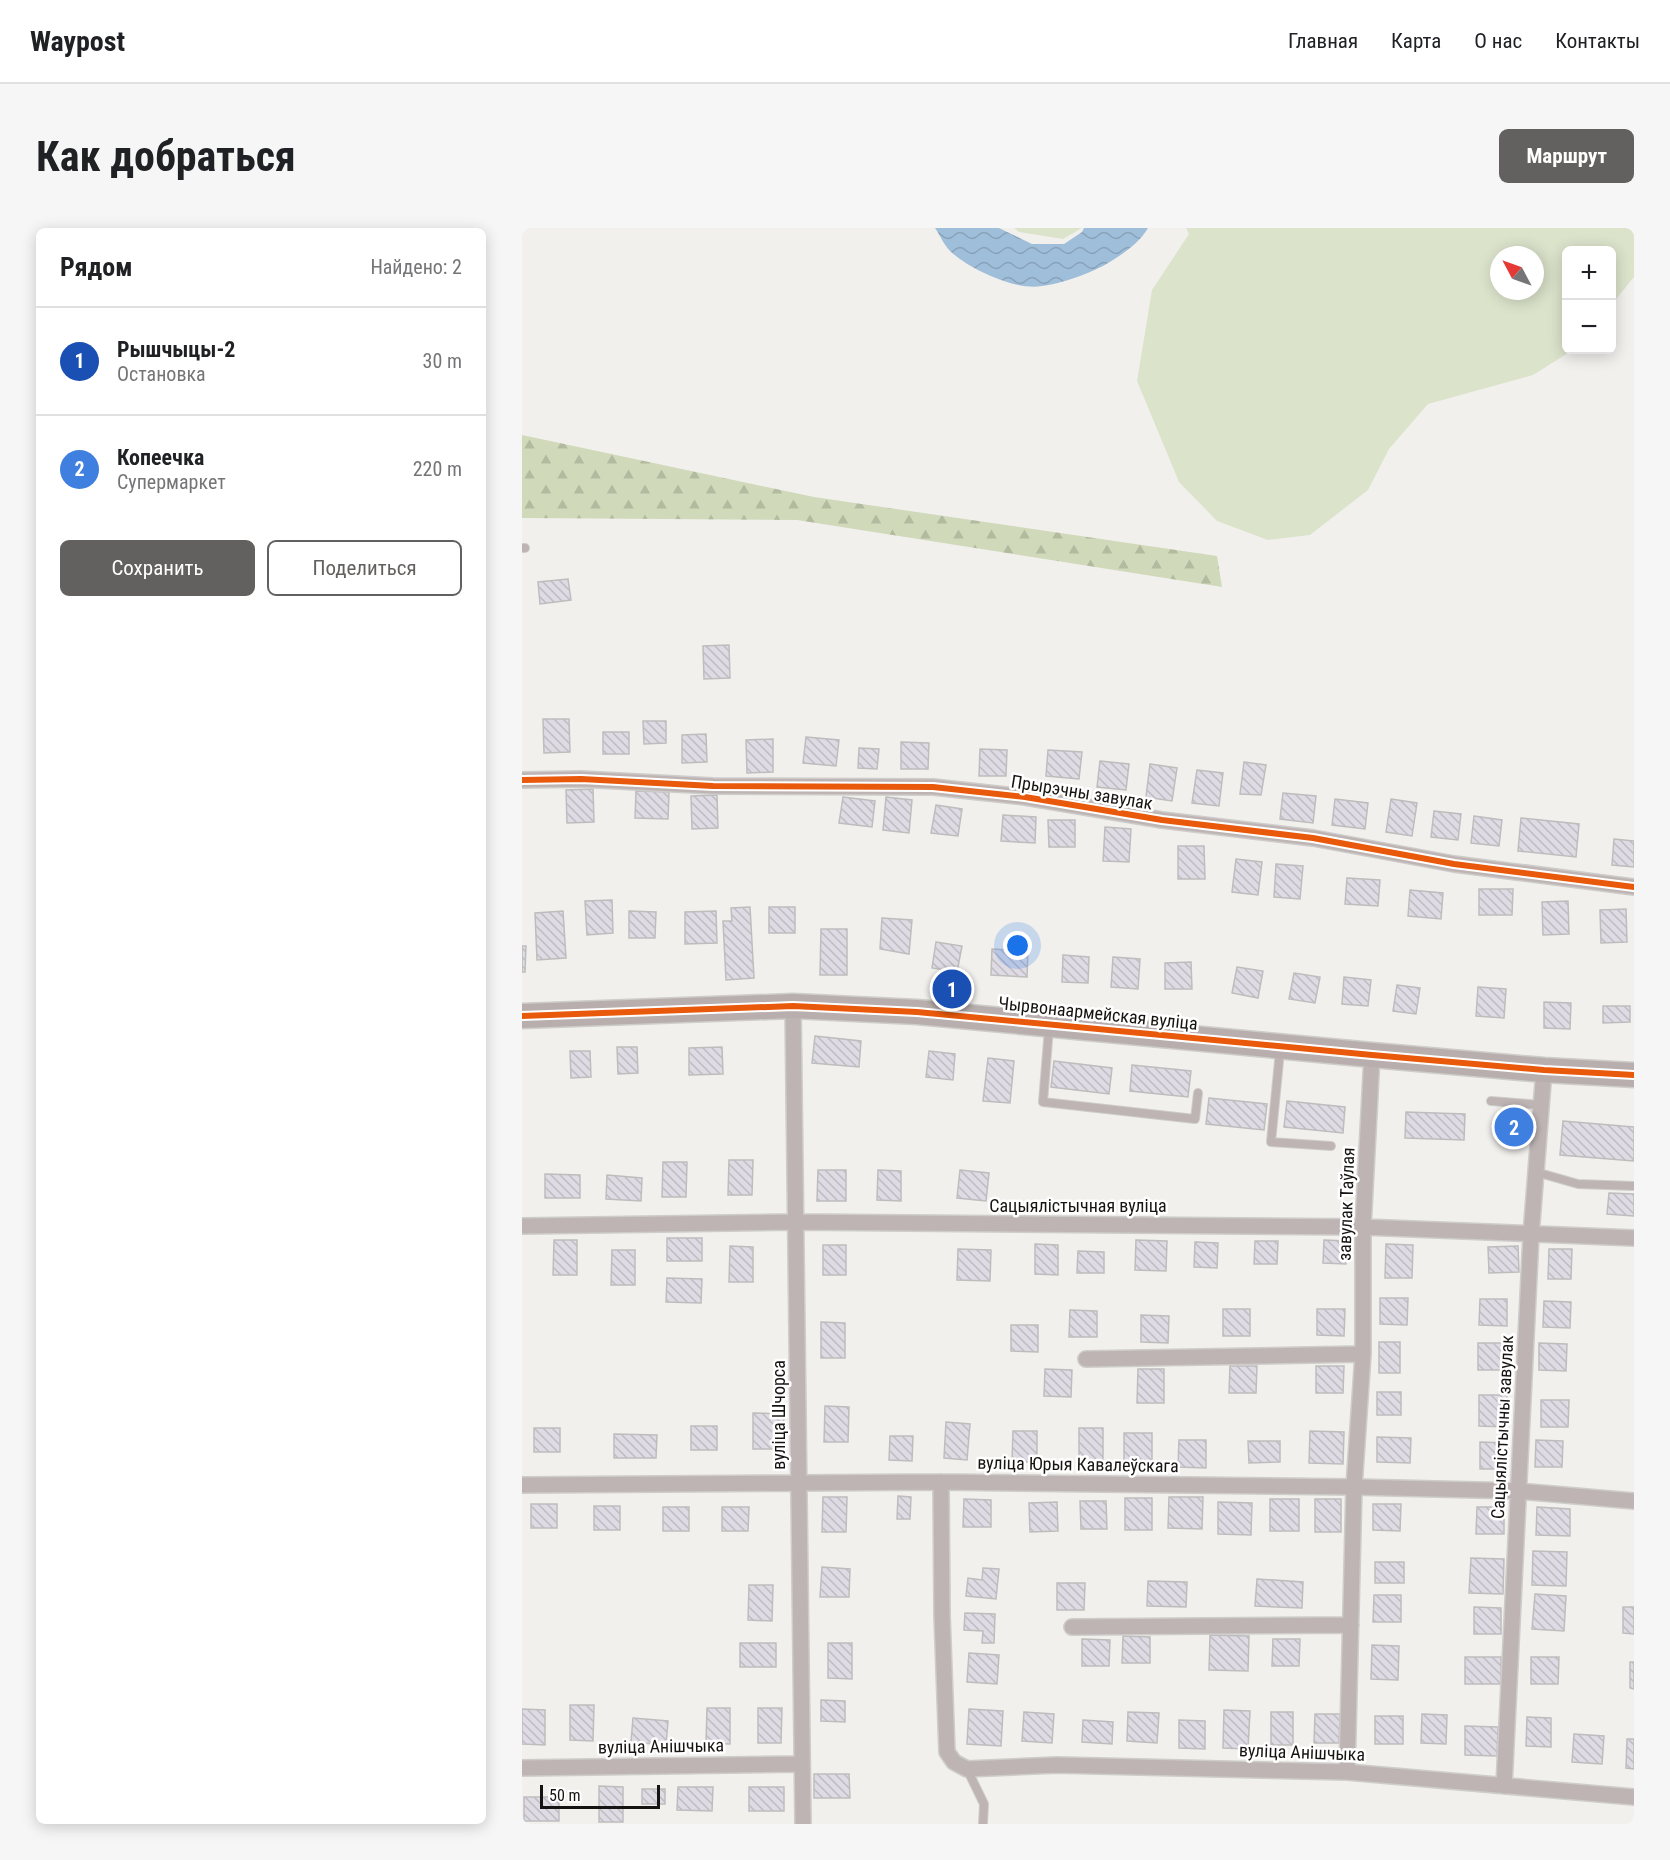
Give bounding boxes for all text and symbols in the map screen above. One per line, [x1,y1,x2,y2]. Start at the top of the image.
text: Waypost [30,25,125,58]
text: Главная [1288,29,1358,53]
text: Карта [1391,29,1441,53]
text: О нас [1474,29,1522,53]
text: Контакты [1555,29,1640,53]
button: Маршрут [1499,129,1634,183]
text: Как добраться [36,132,296,181]
north arrow [1490,246,1544,300]
map controls [1562,246,1616,354]
button: + [1562,246,1616,300]
text: Рядом [60,252,132,282]
text: Найдено: 2 [370,255,462,279]
button: − [1562,300,1616,354]
text: Рышчыцы-2 [117,337,235,362]
text: 1 [74,349,85,373]
text: 30 m [423,349,462,373]
text: Остановка [117,362,206,386]
text: Копеечка [117,445,204,470]
text: 2 [74,457,85,481]
text: 220 m [413,457,462,481]
text: Супермаркет [117,470,226,494]
button: Сохранить [60,540,255,596]
button: Поделиться [267,540,462,596]
street label: Прырэчны завулак [1010,770,1155,814]
your location [1003,931,1032,960]
pin: 1 [932,966,972,1011]
street label: Чырвонаармейская вуліца [997,992,1199,1034]
pin: 2 [1494,1104,1534,1150]
street label: завулак Таўлая [1334,1147,1358,1261]
street label: Сацыялістычная вуліца [989,1195,1167,1216]
street label: Сацыялістычны завулак [1487,1334,1517,1519]
street label: вуліца Шчорса [768,1360,789,1470]
street label: вуліца Юрыя Кавалеўскага [977,1452,1179,1476]
street label: вуліца Анішчыка [598,1734,724,1758]
street label: вуліца Анішчыка [1239,1739,1365,1765]
scale bar [540,1782,660,1810]
text: 50 m [549,1786,581,1805]

